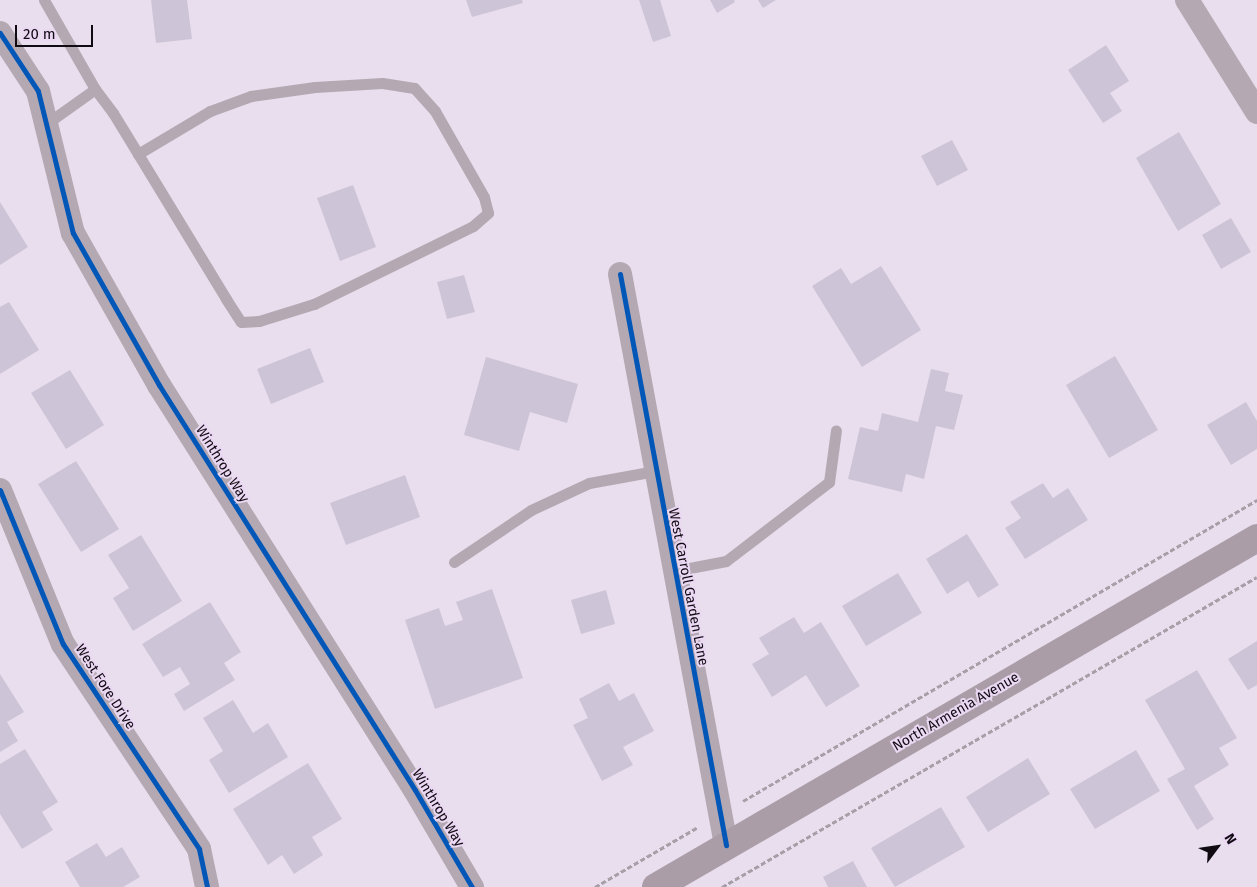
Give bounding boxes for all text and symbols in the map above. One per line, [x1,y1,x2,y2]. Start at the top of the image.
scale bar [18,15,95,47]
text: 20 m [23,25,56,43]
street label: Winthrop Way [192,422,252,506]
street label: West Carroll Garden Lane [665,507,711,667]
street label: West Fore Drive [71,641,139,733]
street label: North Armenia Avenue [890,669,1022,755]
street label: Winthrop Way [408,766,468,850]
north arrow [1192,822,1242,872]
text: N [1221,831,1240,847]

